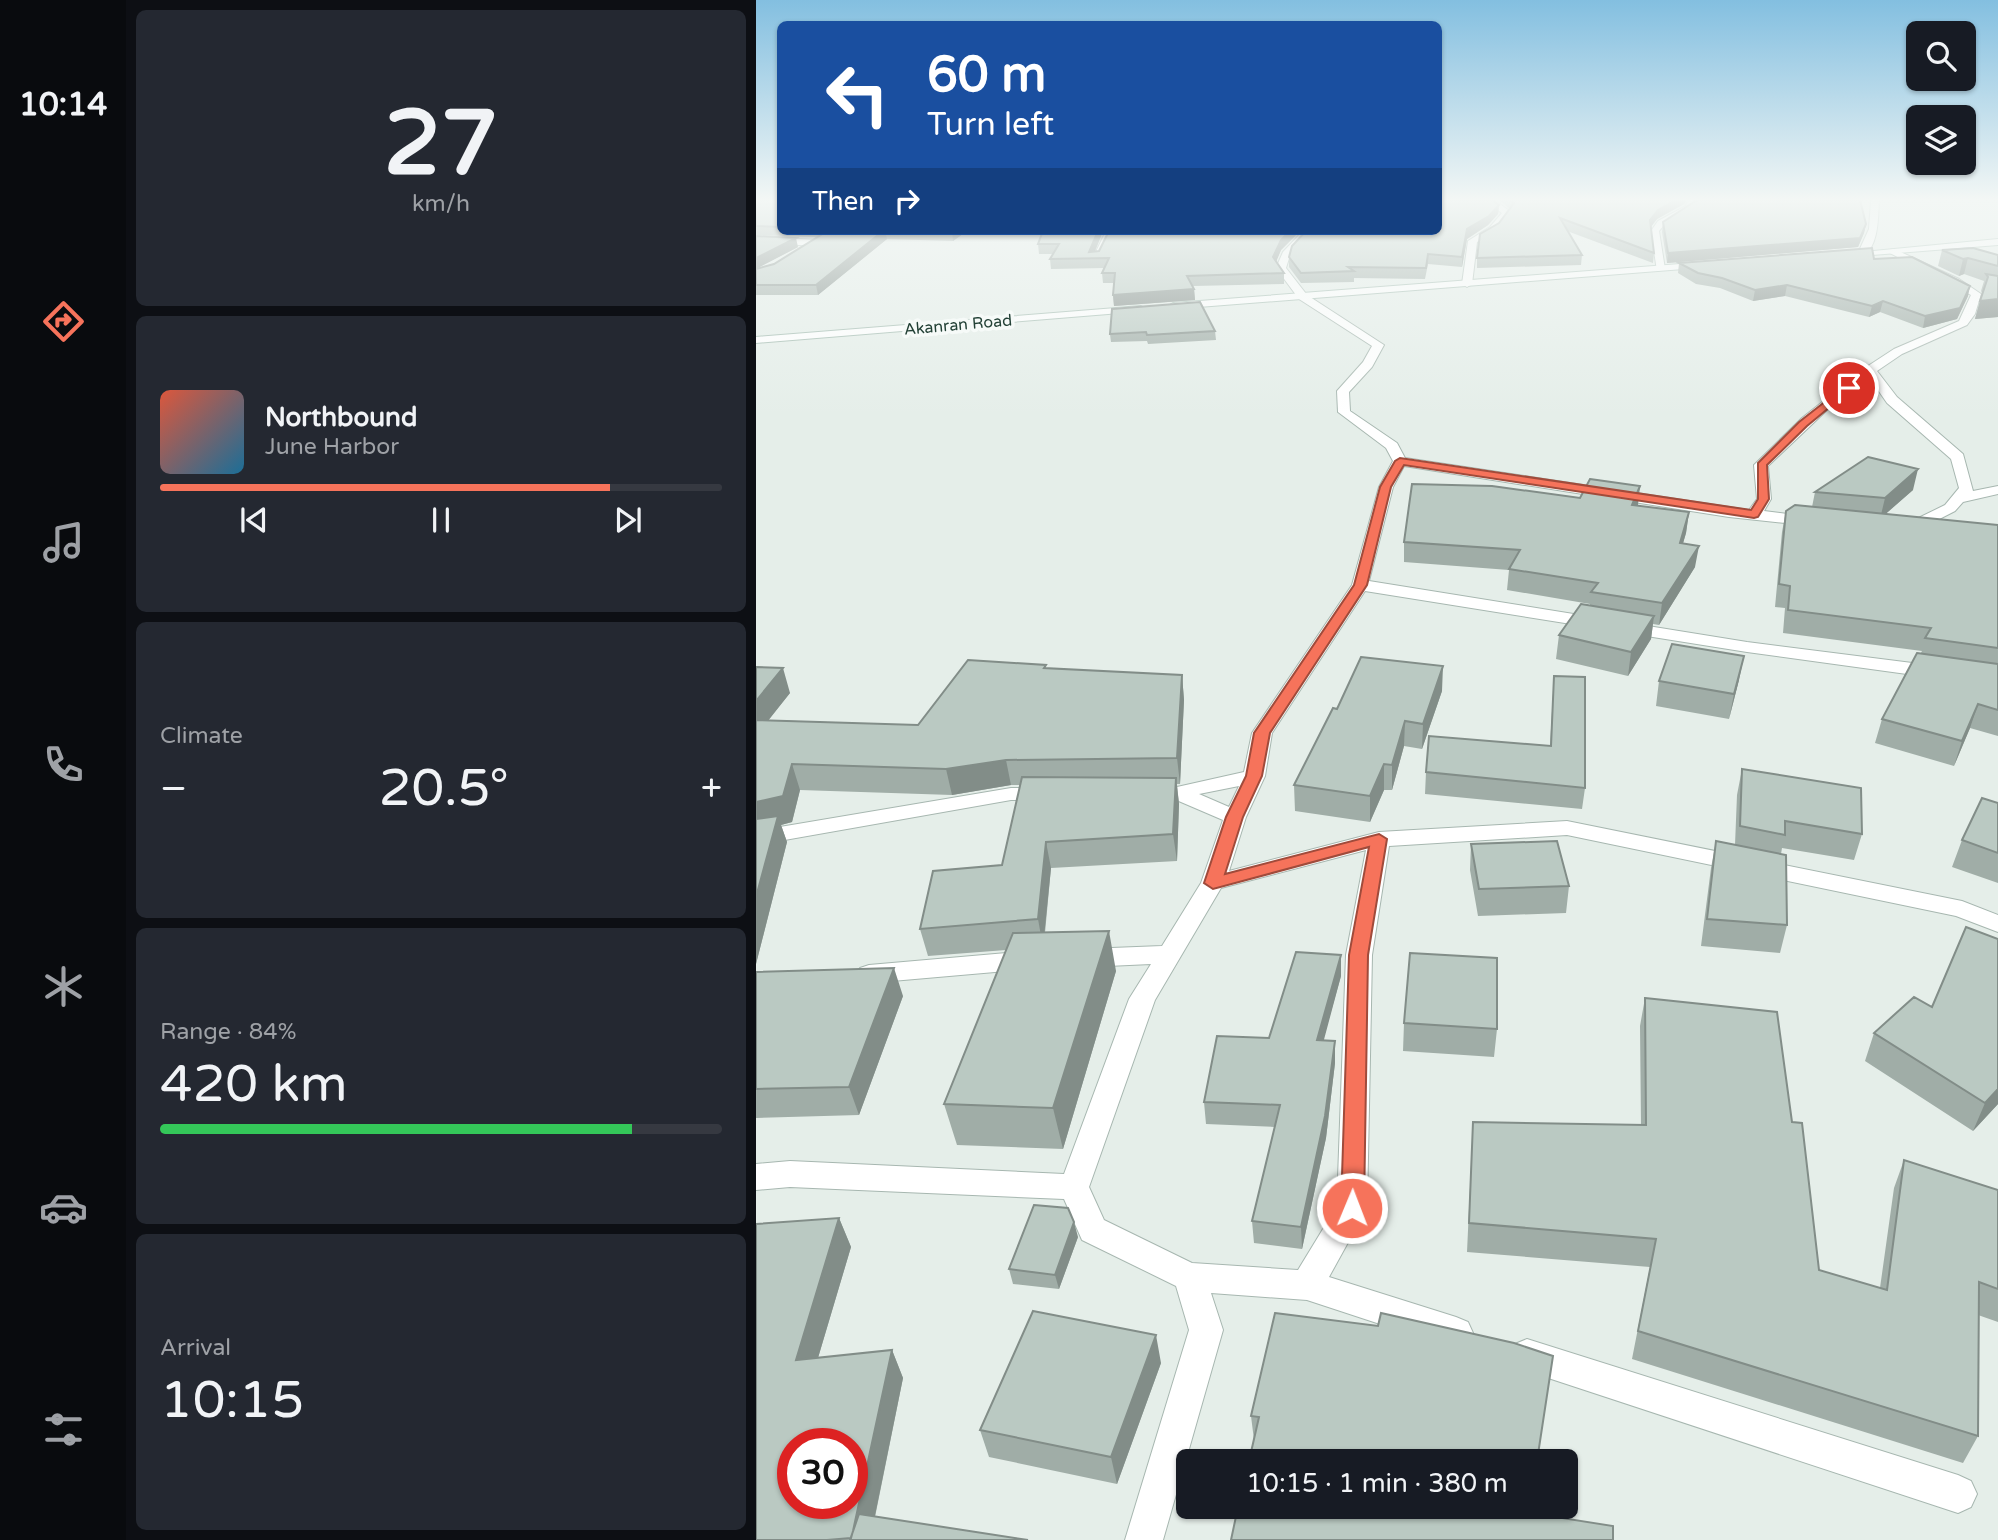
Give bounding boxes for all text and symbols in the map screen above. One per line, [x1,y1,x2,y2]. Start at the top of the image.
map controls [1906,21,1976,175]
button: search [1906,21,1976,91]
text: 60 m [927,46,1046,105]
icon: left [812,49,903,140]
text: 10:14 [19,86,107,124]
text: 27 [384,89,498,199]
button: layers [1906,105,1976,175]
text: Turn left [927,106,1054,144]
icon: right [888,182,926,220]
text: Then [812,186,874,217]
text: km/h [412,190,470,218]
icon: directions [39,297,88,346]
street label: Akanran Road [903,310,1013,340]
pin [1819,358,1879,418]
icon: arrive [1830,369,1868,407]
text: Northbound [265,402,417,433]
text: June Harbor [265,433,399,461]
icon: previous [235,501,273,539]
icon: pause [422,501,460,539]
icon: next [609,501,647,539]
icon: music [39,518,88,567]
text: Climate [160,722,243,750]
icon: phone [39,740,88,789]
text: 20.5° [379,757,509,820]
text: − [160,766,187,812]
text: + [701,766,722,812]
icon: climate [39,962,88,1011]
text: Range · 84% [160,1018,296,1046]
text: 420 km [160,1053,348,1116]
position arrow [1315,1171,1389,1245]
icon: car [39,1183,88,1232]
text: Arrival [160,1334,231,1362]
text: 10:15 [160,1369,304,1432]
icon: filters [39,1405,88,1454]
speed limit sign: 30 [777,1428,868,1519]
text: 10:15 · 1 min · 380 m [1246,1468,1508,1499]

